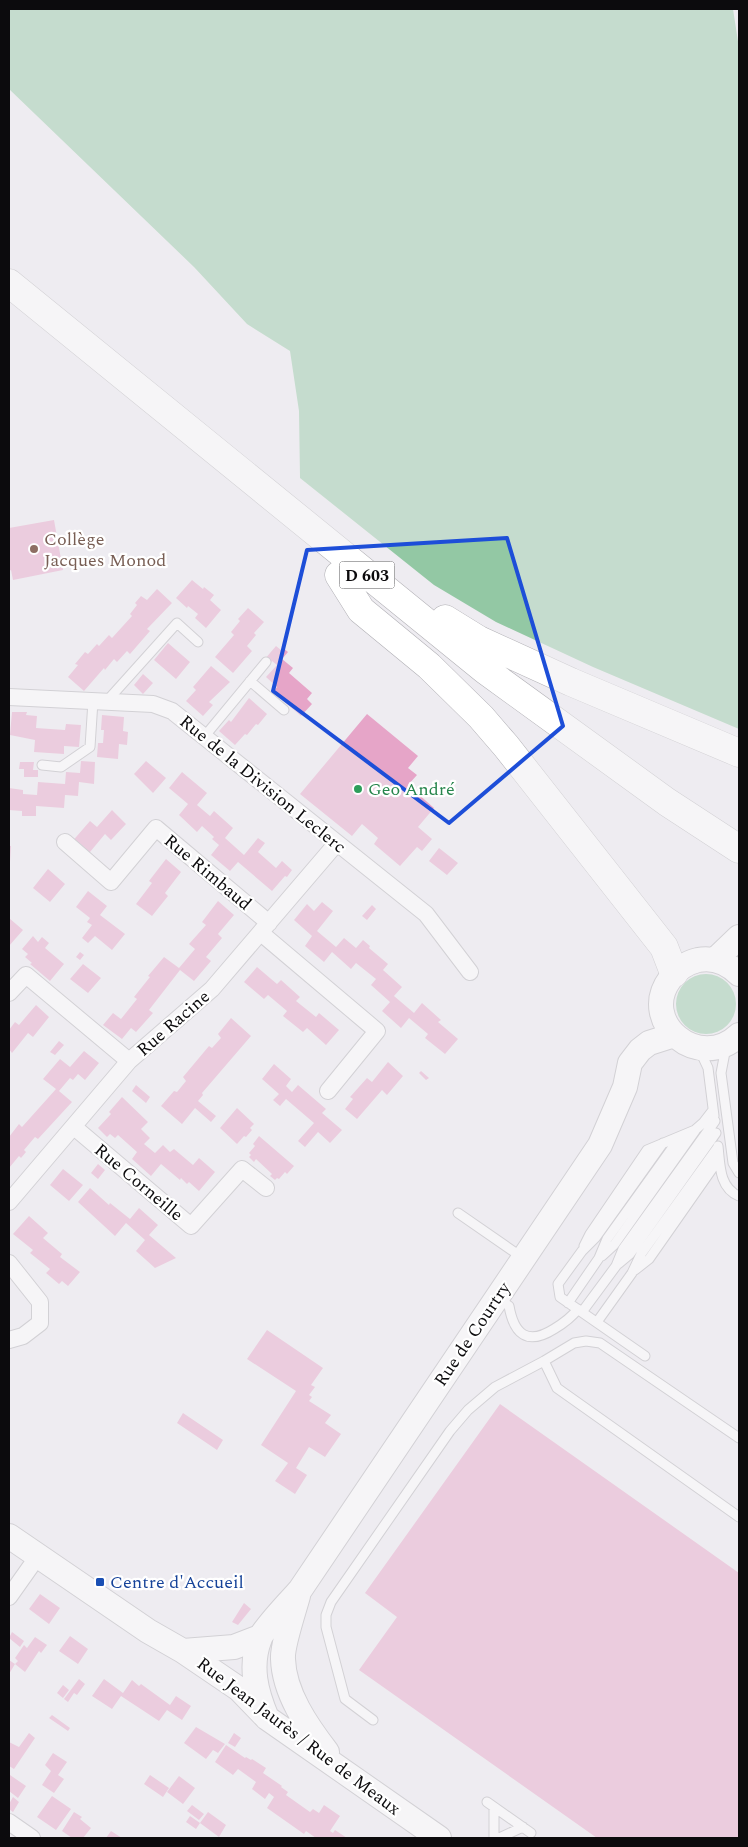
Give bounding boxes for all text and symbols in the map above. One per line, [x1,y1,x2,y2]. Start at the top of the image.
place label: Collège Jacques Monod [44,526,166,574]
marker: Collège Jacques Monod [28,543,40,555]
road number: D 603 [340,562,394,588]
street label: Rue de la Division Leclerc [174,709,352,860]
place label: Geo André [368,776,455,803]
marker: Geo André [352,783,364,795]
street label: Rue Rimbaud [158,828,257,917]
street label: Rue Racine [131,984,216,1063]
street label: Rue Corneille [88,1137,189,1228]
street label: Rue de Courtry [427,1276,518,1392]
place label: Centre d'Accueil [110,1569,244,1596]
marker: Centre d'Accueil [94,1576,106,1588]
street label: Rue Jean Jaurès / Rue de Meaux [191,1651,406,1822]

